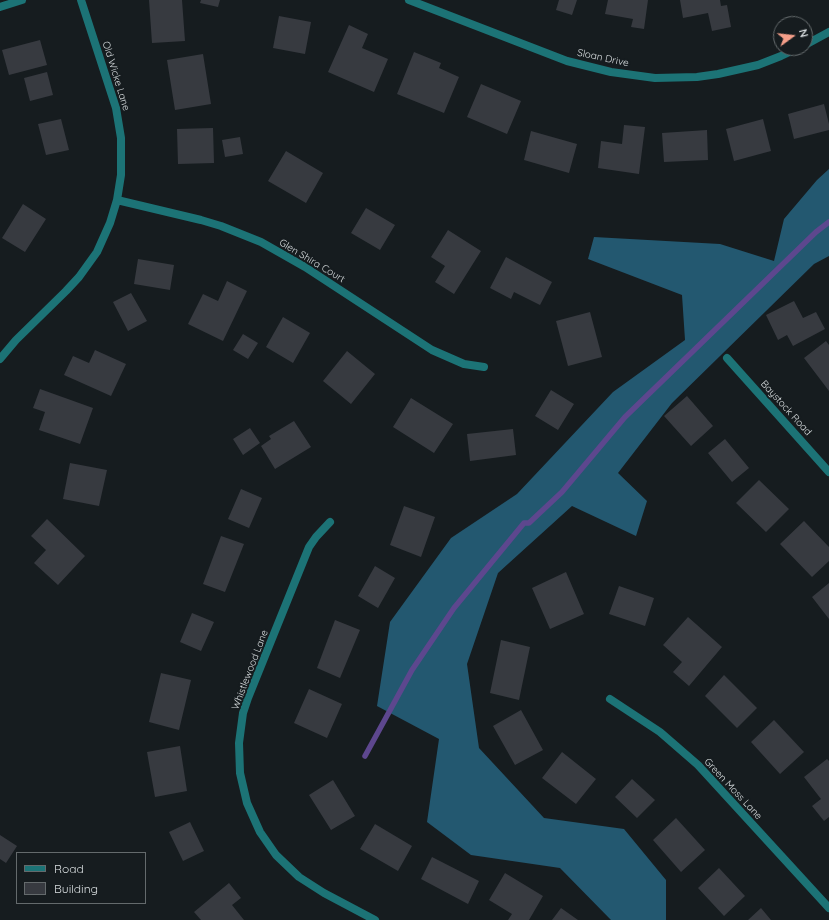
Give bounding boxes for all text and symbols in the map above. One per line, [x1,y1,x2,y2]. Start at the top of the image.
north arrow [773,16,813,56]
text: N [796,27,811,39]
street label: Old Wicke Lane [100,40,132,112]
street label: Sloan Drive [576,47,630,69]
street label: Glen Shira Court [277,237,347,285]
street label: Baystock Road [758,378,814,438]
street label: Whistlewood Lane [229,628,271,712]
street label: Green Moss Lane [701,756,765,822]
legend [16,852,146,904]
text: Road [54,861,84,876]
text: Building [54,881,98,896]

